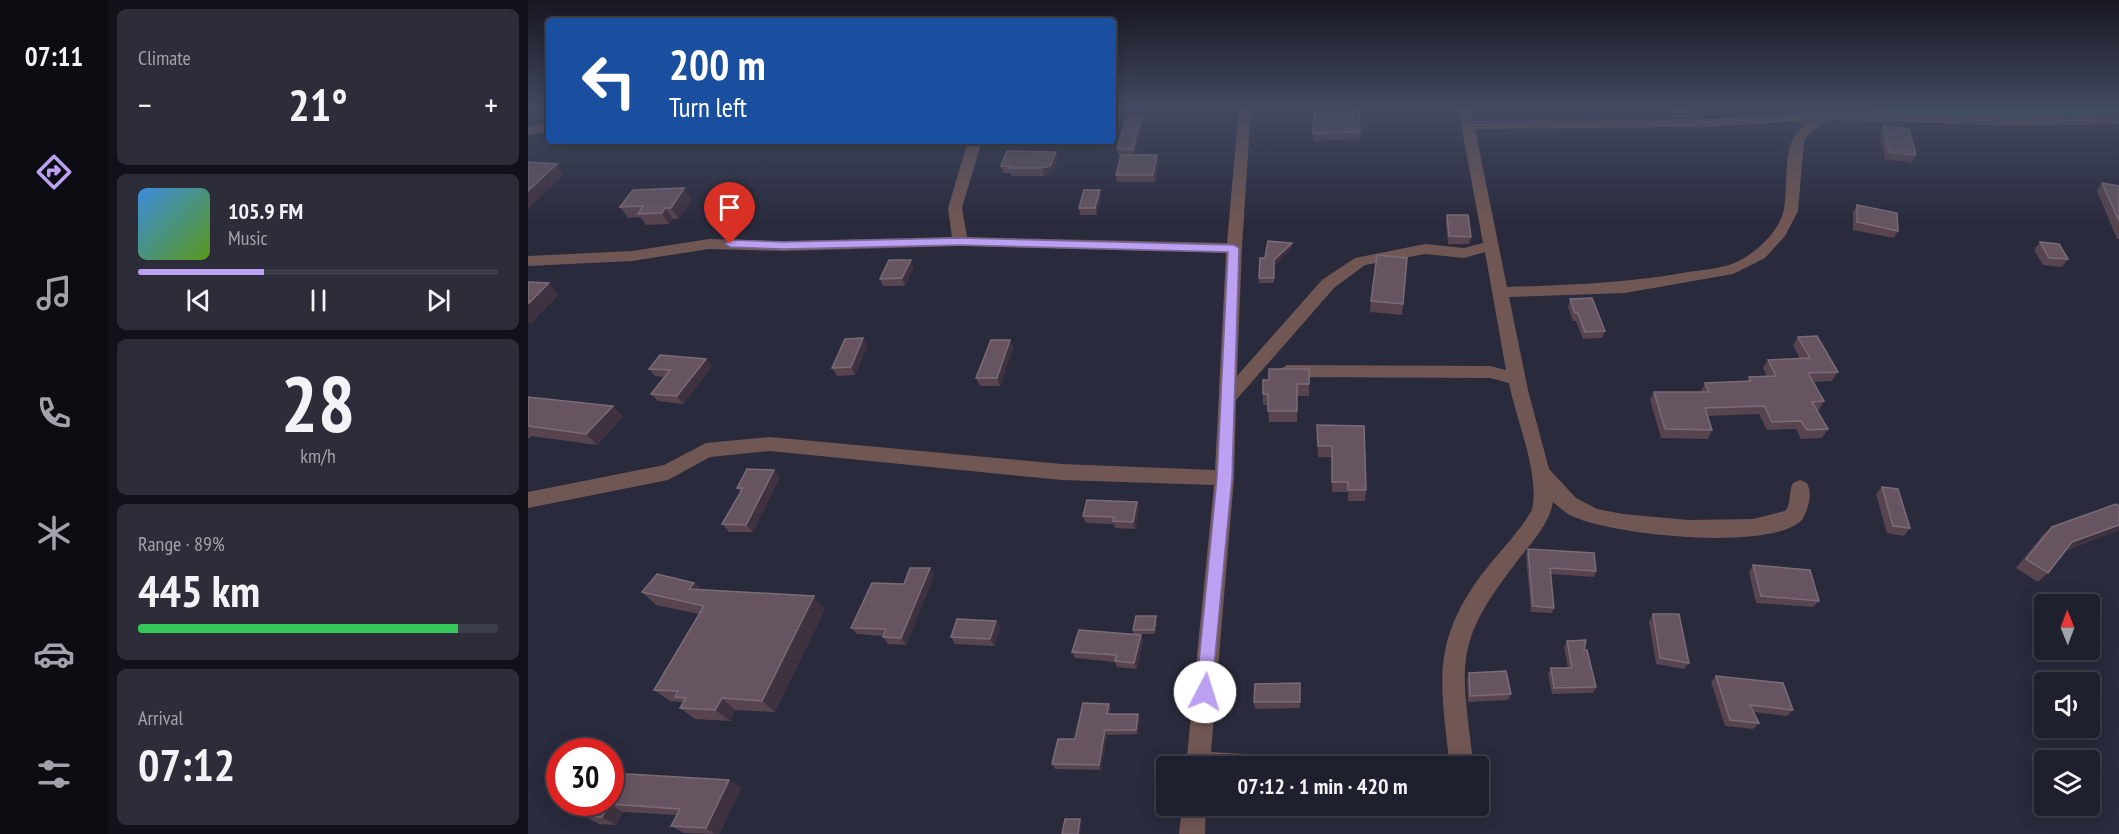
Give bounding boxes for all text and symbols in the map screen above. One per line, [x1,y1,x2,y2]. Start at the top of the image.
text: 200 m [669,37,766,92]
text: 07:11 [25,39,83,73]
icon: left [570,42,648,120]
text: Climate [138,45,191,71]
text: 21° [288,75,348,133]
text: − [138,83,152,126]
text: + [484,83,498,126]
text: Turn left [669,90,747,124]
icon: directions [33,151,75,193]
pin [704,182,755,244]
icon: arrive [713,191,746,224]
text: 105.9 FM [228,197,303,225]
text: Music [228,225,268,251]
icon: music [33,272,75,314]
icon: previous [182,284,215,317]
icon: pause [302,284,335,317]
icon: next [422,284,455,317]
text: 28 [281,353,355,454]
icon: phone [33,392,75,434]
text: km/h [300,443,336,469]
icon: climate [33,512,75,554]
text: Range · 89% [138,531,225,557]
text: 445 km [138,561,260,619]
north arrow [2034,594,2100,660]
map controls [2034,594,2100,816]
icon: car [33,633,75,675]
position arrow [1173,660,1237,724]
button: sound [2034,672,2100,738]
text: Arrival [138,705,183,731]
text: 07:12 [138,735,235,793]
speed limit sign: 30 [546,738,624,816]
button: layers [2034,750,2100,816]
icon: filters [33,753,75,795]
text: 07:12 · 1 min · 420 m [1237,772,1408,800]

